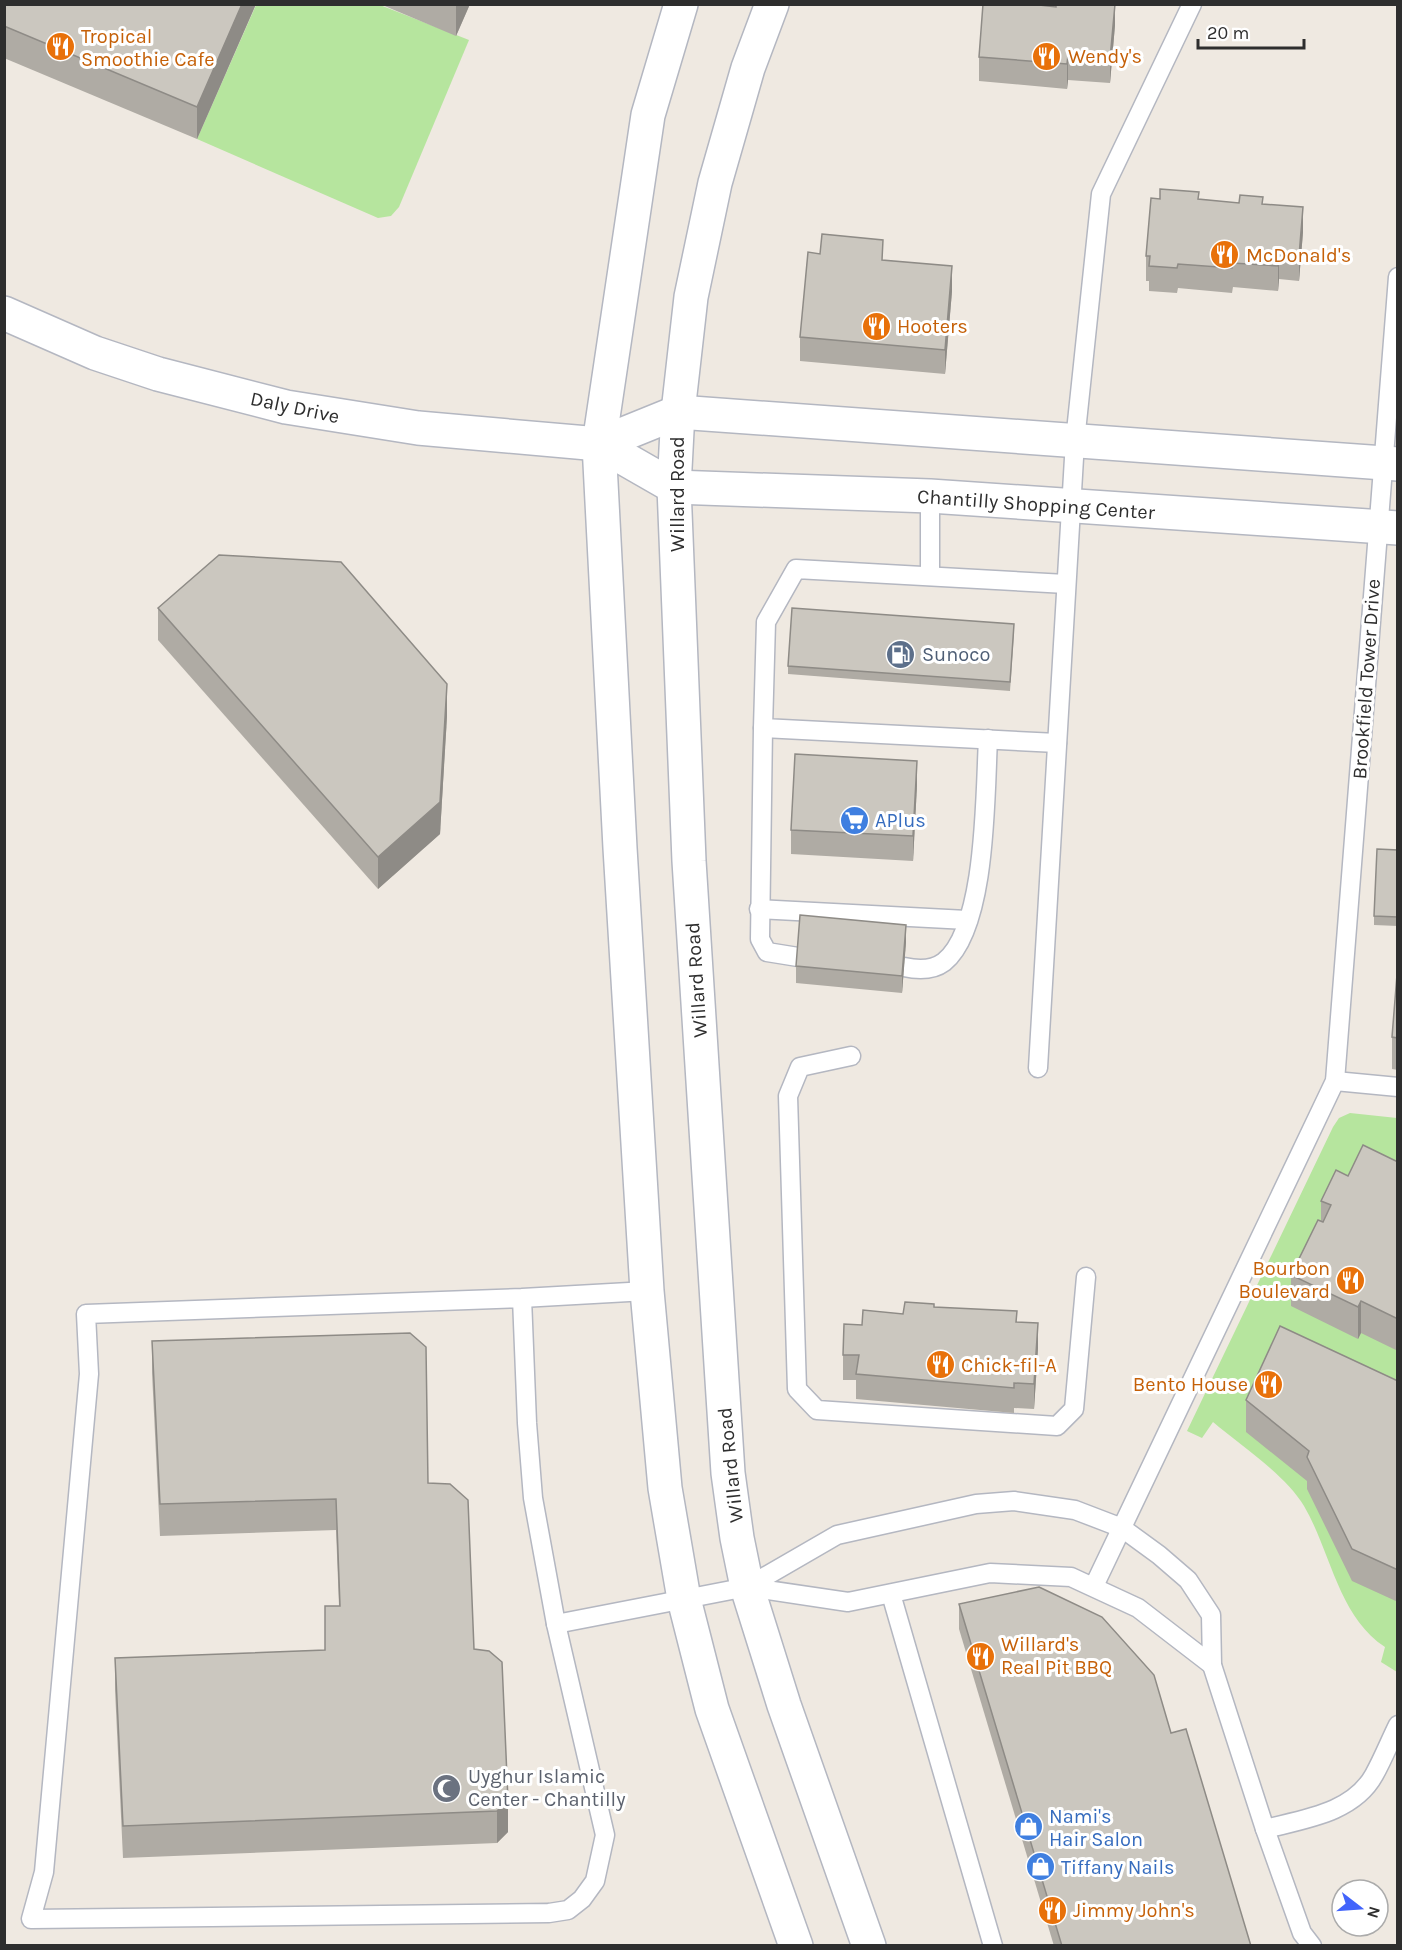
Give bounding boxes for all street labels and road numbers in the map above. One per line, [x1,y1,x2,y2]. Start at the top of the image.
street label: Daly Drive [248,387,342,428]
street label: Willard Road [666,436,689,552]
street label: Chantilly Shopping Center [916,485,1156,524]
street label: Brookfield Tower Drive [1348,578,1385,780]
street label: Willard Road [681,921,712,1039]
street label: Willard Road [713,1406,748,1524]

